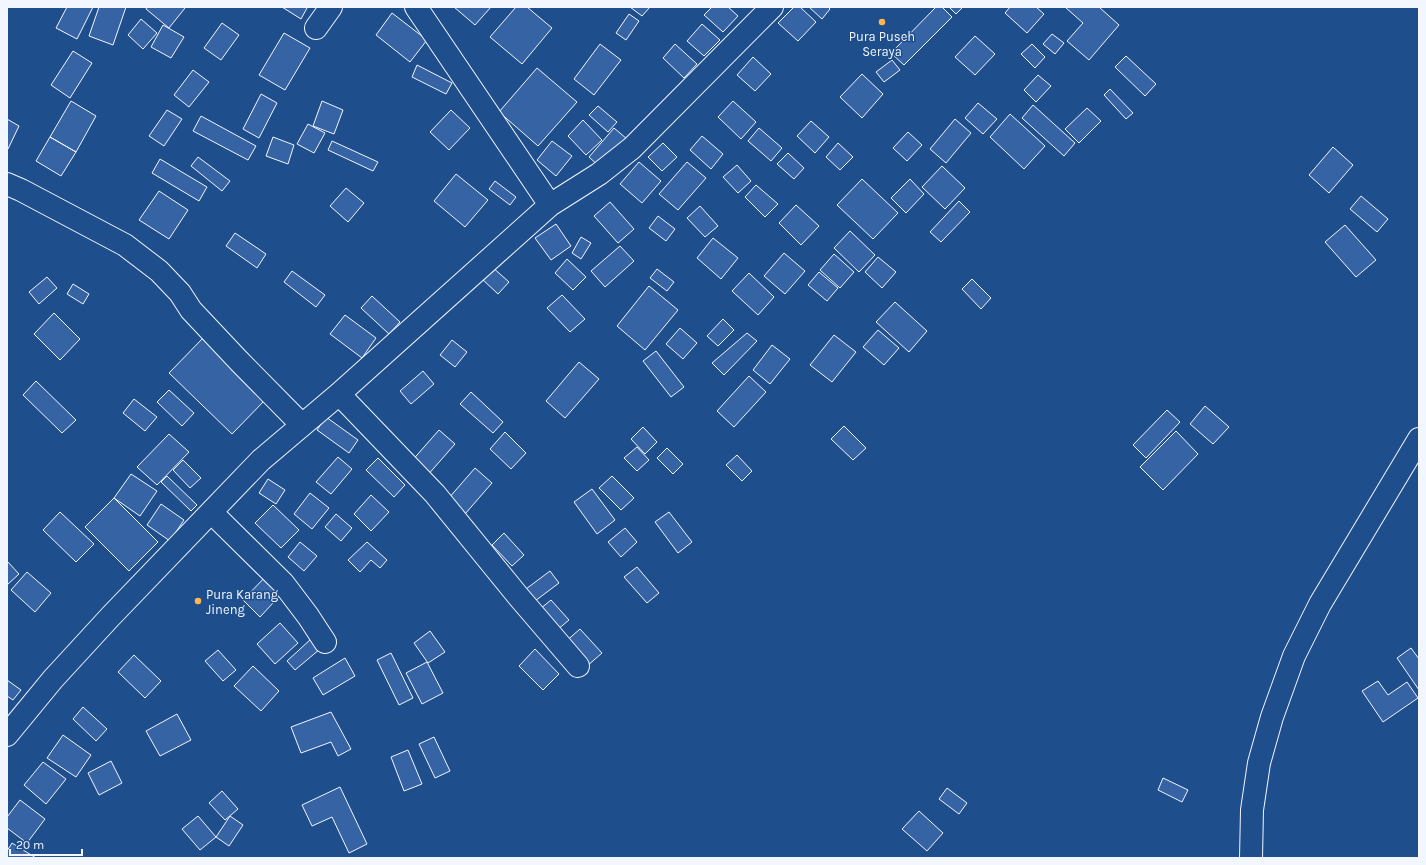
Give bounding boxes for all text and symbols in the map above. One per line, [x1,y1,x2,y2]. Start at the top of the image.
marker: Pura Puseh Seraya [877,17,887,27]
place label: Pura Puseh Seraya [849,29,915,59]
place label: Pura Karang Jineng [206,587,279,617]
marker: Pura Karang Jineng [193,596,203,606]
scale bar [10,831,82,857]
text: 20 m [16,838,44,852]

